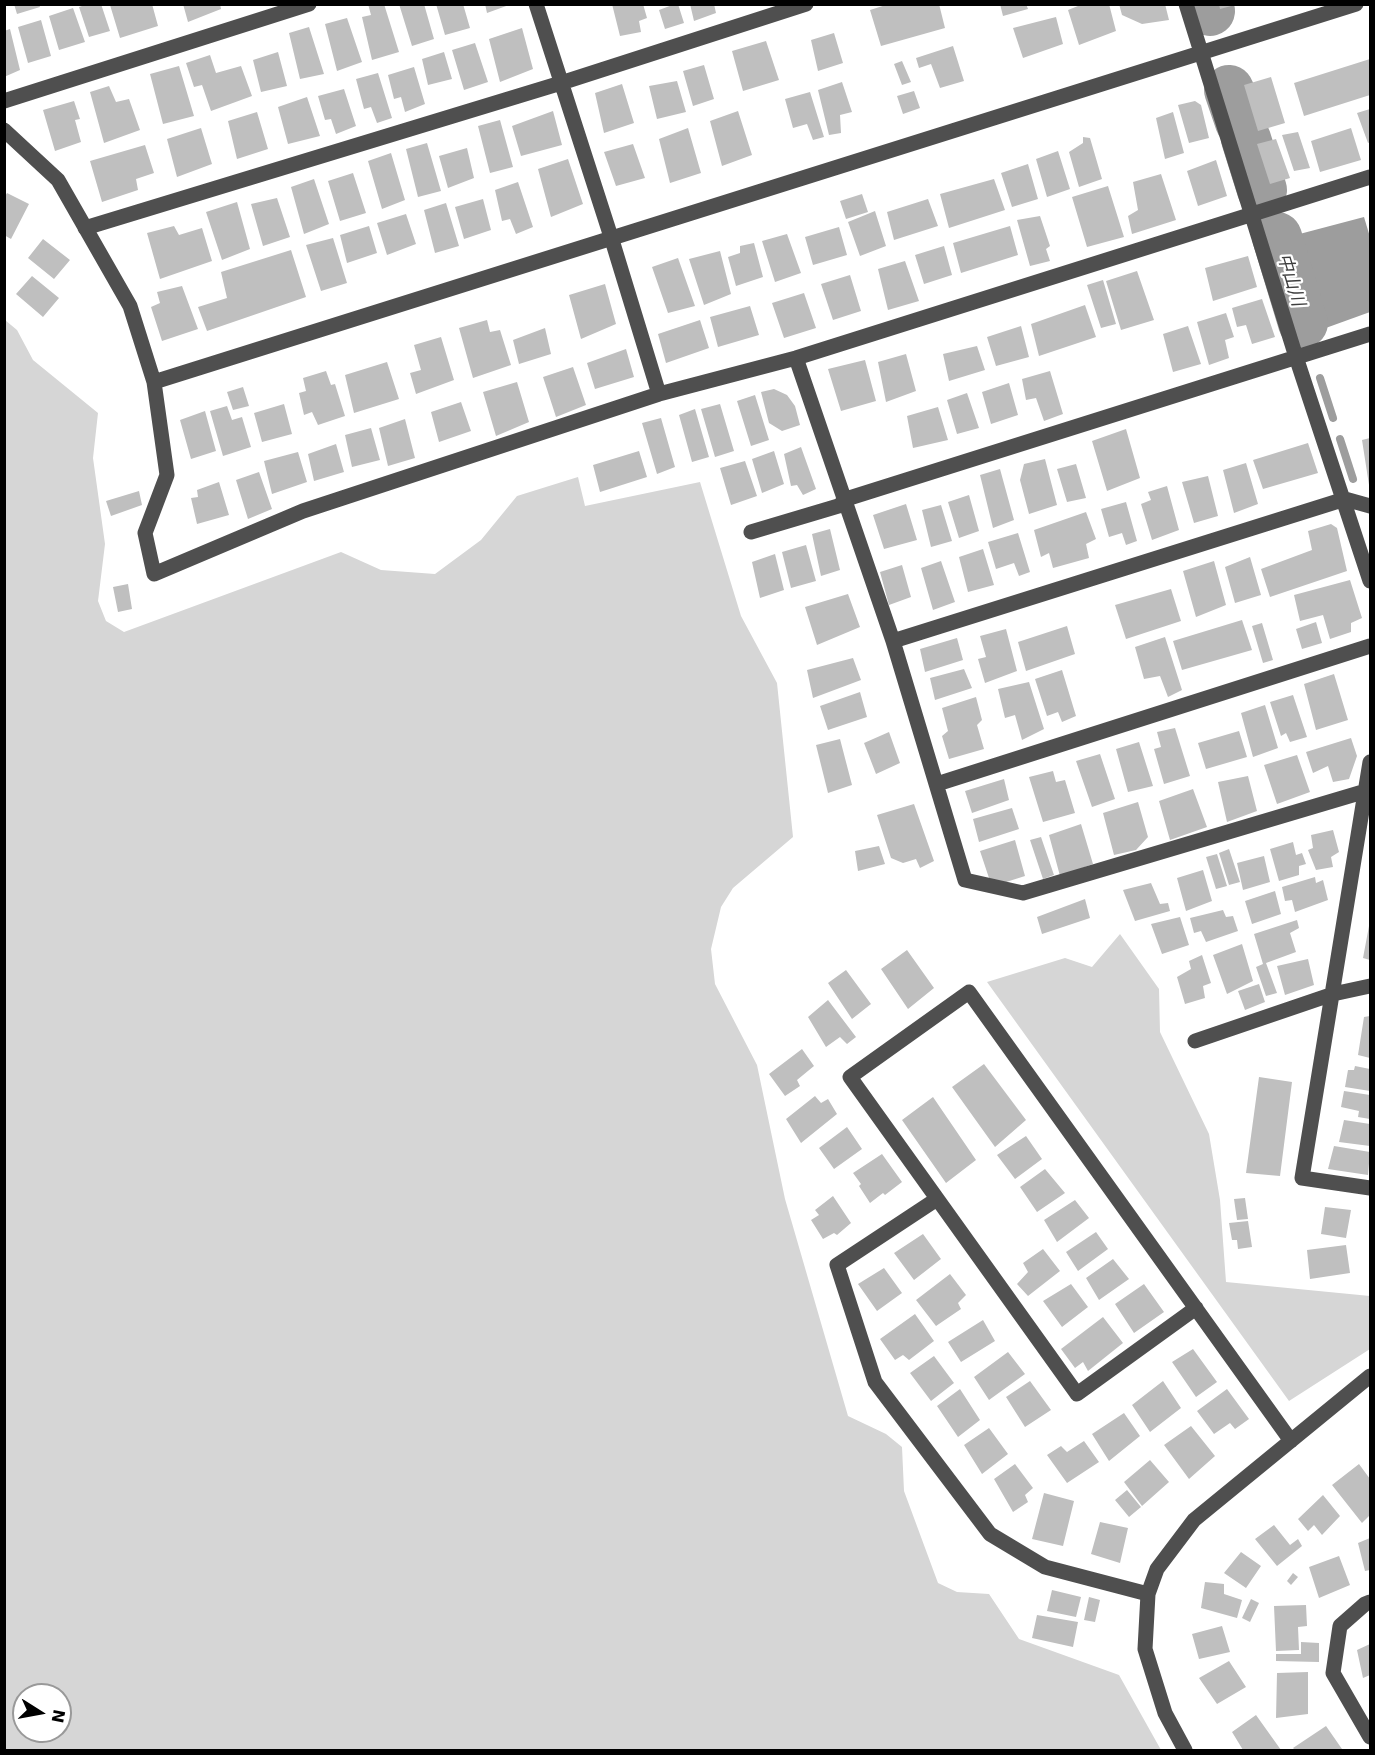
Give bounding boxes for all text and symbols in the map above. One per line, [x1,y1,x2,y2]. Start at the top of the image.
water label: 中山川 [1272,251,1308,309]
north arrow [12,1683,72,1743]
text: N [48,1708,69,1725]

